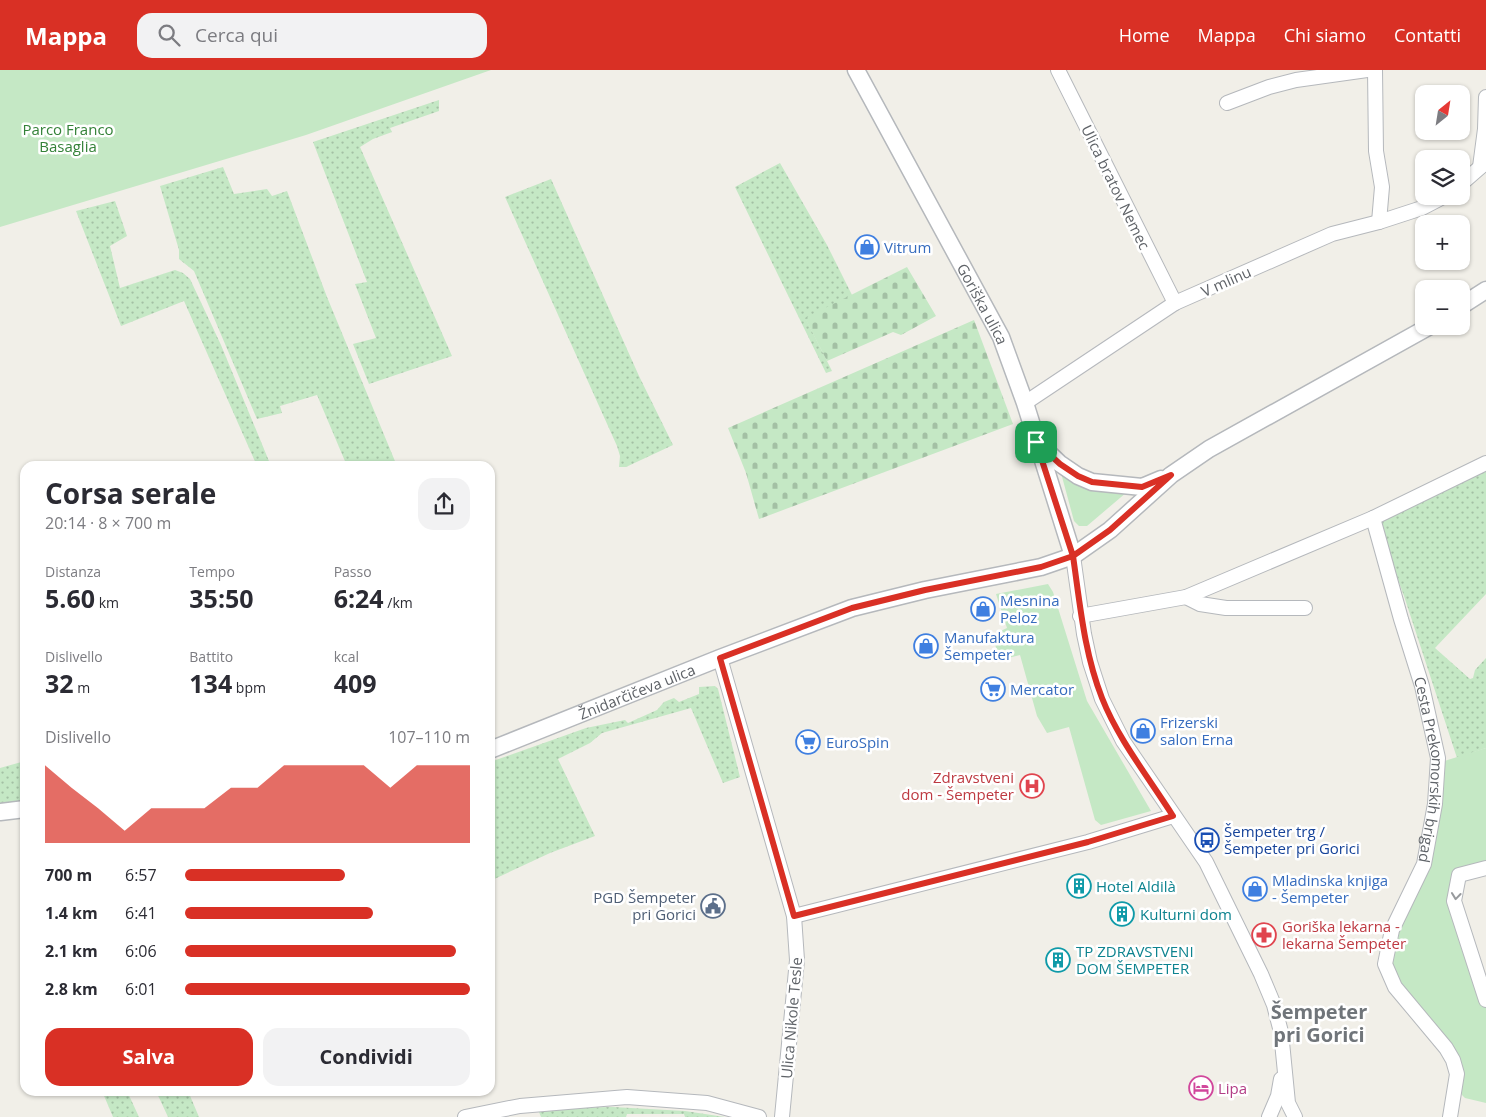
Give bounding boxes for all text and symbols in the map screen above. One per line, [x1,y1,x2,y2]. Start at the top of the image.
search box [137,13,487,58]
text: Mappa [25,19,107,52]
icon: search [155,21,183,49]
text: Cerca qui [195,22,278,48]
text: Home [1119,23,1170,47]
text: Mappa [1198,23,1256,47]
text: Chi siamo [1284,23,1366,47]
text: Contatti [1394,23,1461,47]
north arrow [1415,85,1470,140]
map controls [1415,85,1470,335]
park label: Parco Franco Basaglia [22,119,114,156]
street label: Ulica bratov Nemec [1077,121,1155,253]
button: layers [1415,150,1470,205]
button: + [1415,215,1470,270]
shop icon: Vitrum [854,234,880,260]
place label: Vitrum [884,237,931,257]
street label: Goriška ulica [953,260,1013,347]
street label: V mlinu [1198,261,1254,301]
button: − [1415,280,1470,335]
pin [1015,421,1057,463]
icon: arrive [1022,428,1050,456]
text: Corsa serale [45,474,216,512]
button: share [418,478,470,530]
text: 20:14 · 8 × 700 m [45,512,171,534]
text: Distanza [45,562,101,581]
text: Tempo [189,562,235,581]
text: Passo [334,562,372,581]
text: 5.60 [45,581,95,615]
text: 35:50 [189,581,254,615]
text: 6:24 [334,581,384,615]
place label: Mesnina Peloz [1000,590,1060,627]
text: km [95,593,119,612]
text: /km [384,593,413,612]
shop icon: Mesnina Peloz [970,596,996,622]
place label: Manufaktura Šempeter [944,627,1035,664]
shop icon: Manufaktura Šempeter [913,633,939,659]
text: Dislivello [45,647,103,666]
text: Battito [189,647,233,666]
text: kcal [334,647,359,666]
street label: Žnidarčičeva ulica [575,659,698,724]
text: 32 [45,666,74,700]
text: 134 [189,666,232,700]
text: 409 [334,666,377,700]
street label: Cesta Prekomorskih brigad [1410,674,1448,864]
supermarket icon: Mercator [980,676,1006,702]
text: m [74,678,90,697]
text: bpm [232,678,266,697]
place label: Mercator [1010,679,1074,699]
place label: Frizerski salon Erna [1160,712,1233,749]
shop icon: Frizerski salon Erna [1130,718,1156,744]
text: Dislivello [45,726,111,748]
text: 107–110 m [388,726,470,748]
supermarket icon: EuroSpin [795,729,821,755]
place label: EuroSpin [826,732,889,752]
place label: Zdravstveni dom - Šempeter [901,767,1014,804]
hospital icon: Zdravstveni dom - Šempeter [1019,773,1045,799]
place label: Šempeter trg / Šempeter pri Gorici [1224,821,1360,858]
bus stop icon: Šempeter trg / Šempeter pri Gorici [1194,827,1220,853]
text: 700 m [45,864,92,886]
text: 6:57 [125,864,157,886]
place label: Mladinska knjiga - Šempeter [1272,870,1388,907]
building icon: Hotel Aldilà [1066,873,1092,899]
place label: Hotel Aldilà [1096,876,1176,896]
shop icon: Mladinska knjiga - Šempeter [1242,876,1268,902]
place label: PGD Šempeter pri Gorici [593,887,696,924]
one-way arrow [1451,892,1462,900]
public building icon: PGD Šempeter pri Gorici [700,893,726,919]
building icon: Kulturni dom [1109,901,1135,927]
text: 1.4 km [45,902,98,924]
text: 6:41 [125,902,157,924]
place label: Kulturni dom [1140,904,1232,924]
place label: Goriška lekarna - lekarna Šempeter [1282,916,1406,953]
pharmacy icon: Goriška lekarna - lekarna Šempeter [1251,922,1277,948]
text: 2.1 km [45,940,98,962]
text: 6:06 [125,940,157,962]
place label: TP ZDRAVSTVENI DOM ŠEMPETER [1076,941,1194,978]
building icon: TP ZDRAVSTVENI DOM ŠEMPETER [1045,947,1071,973]
street label: Ulica Nikole Tesle [776,956,806,1080]
text: 2.8 km [45,978,98,1000]
text: 6:01 [125,978,157,1000]
district label: Šempeter pri Gorici [1271,998,1367,1048]
button: Salva [45,1028,253,1086]
button: Condividi [263,1028,470,1086]
hotel icon: Lipa [1188,1075,1214,1101]
place label: Lipa [1218,1078,1247,1098]

